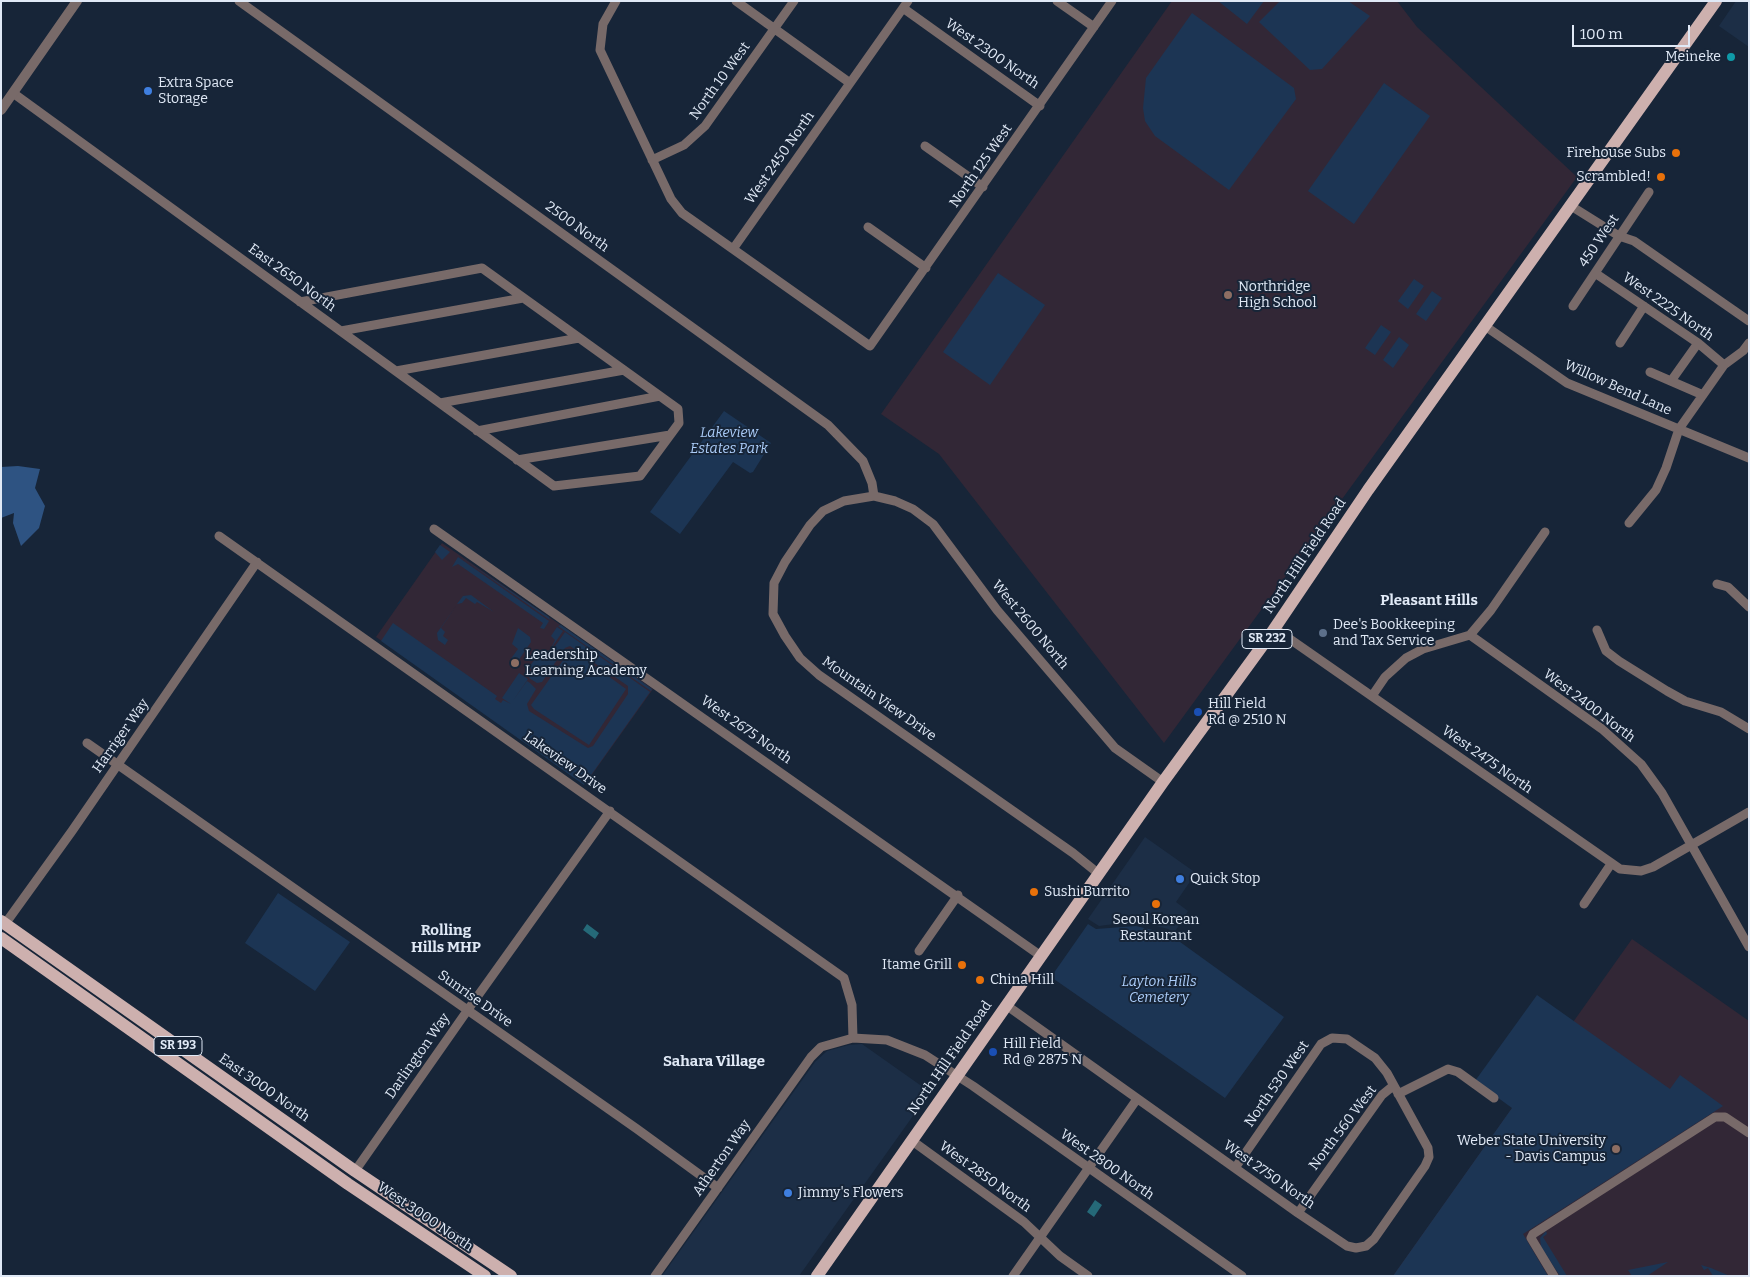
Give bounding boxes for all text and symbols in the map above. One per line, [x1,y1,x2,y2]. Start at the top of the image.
street label: West 2300 North [942,15,1042,93]
scale bar [1575,15,1692,47]
text: 100 m [1580,25,1623,43]
street label: North 10 West [686,39,754,123]
place label: Meineke [1665,49,1721,65]
marker: Meineke [1725,51,1737,63]
place label: Extra Space Storage [158,75,234,108]
marker: Extra Space Storage [142,85,154,97]
street label: West 2450 North [742,108,818,208]
street label: North 125 West [946,121,1016,211]
place label: Firehouse Subs [1566,145,1666,161]
marker: Firehouse Subs [1670,147,1682,159]
place label: Scrambled! [1576,169,1651,185]
marker: Scrambled! [1655,171,1667,183]
street label: 2500 North [542,198,612,256]
street label: 450 West [1575,211,1623,271]
street label: East 2650 North [245,241,339,315]
street label: West 2225 North [1619,269,1717,345]
place label: Northridge High School [1238,279,1316,312]
marker: Northridge High School [1222,289,1234,301]
street label: Willow Bend Lane [1562,357,1674,419]
park label: Lakeview Estates Park [690,425,768,458]
street label: North Hill Field Road [1260,495,1350,617]
street label: West 2600 North [988,577,1072,673]
district label: Pleasant Hills [1380,592,1478,610]
place label: Dee's Bookkeeping and Tax Service [1333,617,1455,650]
marker: Dee's Bookkeeping and Tax Service [1317,627,1329,639]
road number: SR 232 [1242,630,1292,648]
place label: Leadership Learning Academy [525,647,647,680]
street label: Mountain View Drive [819,653,939,745]
marker: Leadership Learning Academy [509,657,521,669]
street label: West 2400 North [1540,666,1638,746]
street label: West 2675 North [697,692,795,768]
street label: Harriger Way [89,696,153,776]
place label: Hill Field Rd @ 2510 N [1208,696,1287,729]
marker: Hill Field Rd @ 2510 N [1192,706,1204,718]
street label: West 2475 North [1438,722,1536,798]
street label: Lakeview Drive [520,728,610,798]
place label: Quick Stop [1190,871,1260,887]
marker: Quick Stop [1174,873,1186,885]
place label: Sushi Burrito [1044,884,1130,900]
marker: Sushi Burrito [1028,886,1040,898]
marker: Seoul Korean Restaurant [1150,898,1162,910]
place label: Seoul Korean Restaurant [1113,912,1199,944]
district label: Rolling Hills MHP [411,922,481,957]
place label: Itame Grill [882,957,952,973]
marker: Itame Grill [956,959,968,971]
street label: Sunrise Drive [434,967,516,1031]
place label: China Hill [990,972,1054,988]
marker: China Hill [974,974,986,986]
park label: Layton Hills Cemetery [1121,974,1197,1006]
street label: North Hill Field Road [904,998,996,1118]
street label: Darlington Way [382,1010,454,1102]
road number: SR 193 [154,1036,202,1056]
place label: Hill Field Rd @ 2875 N [1003,1036,1082,1068]
street label: North 530 West [1241,1038,1313,1130]
marker: Hill Field Rd @ 2875 N [987,1046,999,1058]
street label: East 3000 North [215,1050,313,1126]
district label: Sahara Village [663,1053,765,1071]
street label: North 560 West [1306,1082,1380,1174]
street label: Atherton Way [689,1117,755,1199]
street label: West 2800 North [1057,1126,1157,1204]
place label: Weber State University - Davis Campus [1457,1133,1606,1166]
street label: West 2750 North [1220,1137,1318,1213]
street label: West 2850 North [936,1138,1034,1216]
marker: Weber State University - Davis Campus [1610,1143,1622,1155]
street label: West 3000 North [374,1179,476,1255]
place label: Jimmy's Flowers [798,1185,903,1201]
marker: Jimmy's Flowers [782,1187,794,1199]

